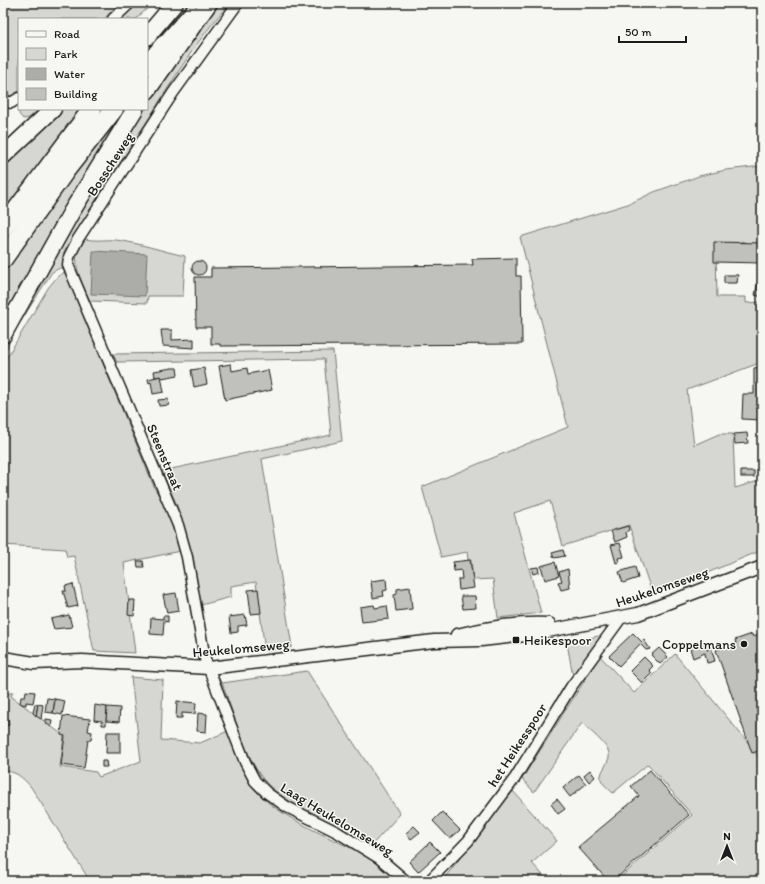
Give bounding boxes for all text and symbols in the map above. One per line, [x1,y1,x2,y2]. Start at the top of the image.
legend [18,18,148,110]
scale bar [619,18,686,44]
text: 50 m [625,25,651,39]
text: Road [54,27,80,41]
text: Park [54,47,78,61]
text: Water [54,67,85,81]
text: Building [54,87,98,101]
street label: Bosscheweg [83,128,138,199]
street label: Steenstraat [143,421,186,493]
street label: Heukelomseweg [613,563,712,611]
place label: Heikespoor [524,632,592,649]
marker: Heikespoor [511,635,521,645]
street label: Heukelomseweg [192,636,291,661]
place label: Coppelmans [662,636,736,653]
marker: Coppelmans [739,639,749,649]
street label: het Heikesspoor [484,700,551,790]
street label: Laag Heukelomseweg [277,779,397,860]
north arrow [707,826,747,866]
text: N [723,830,731,843]

